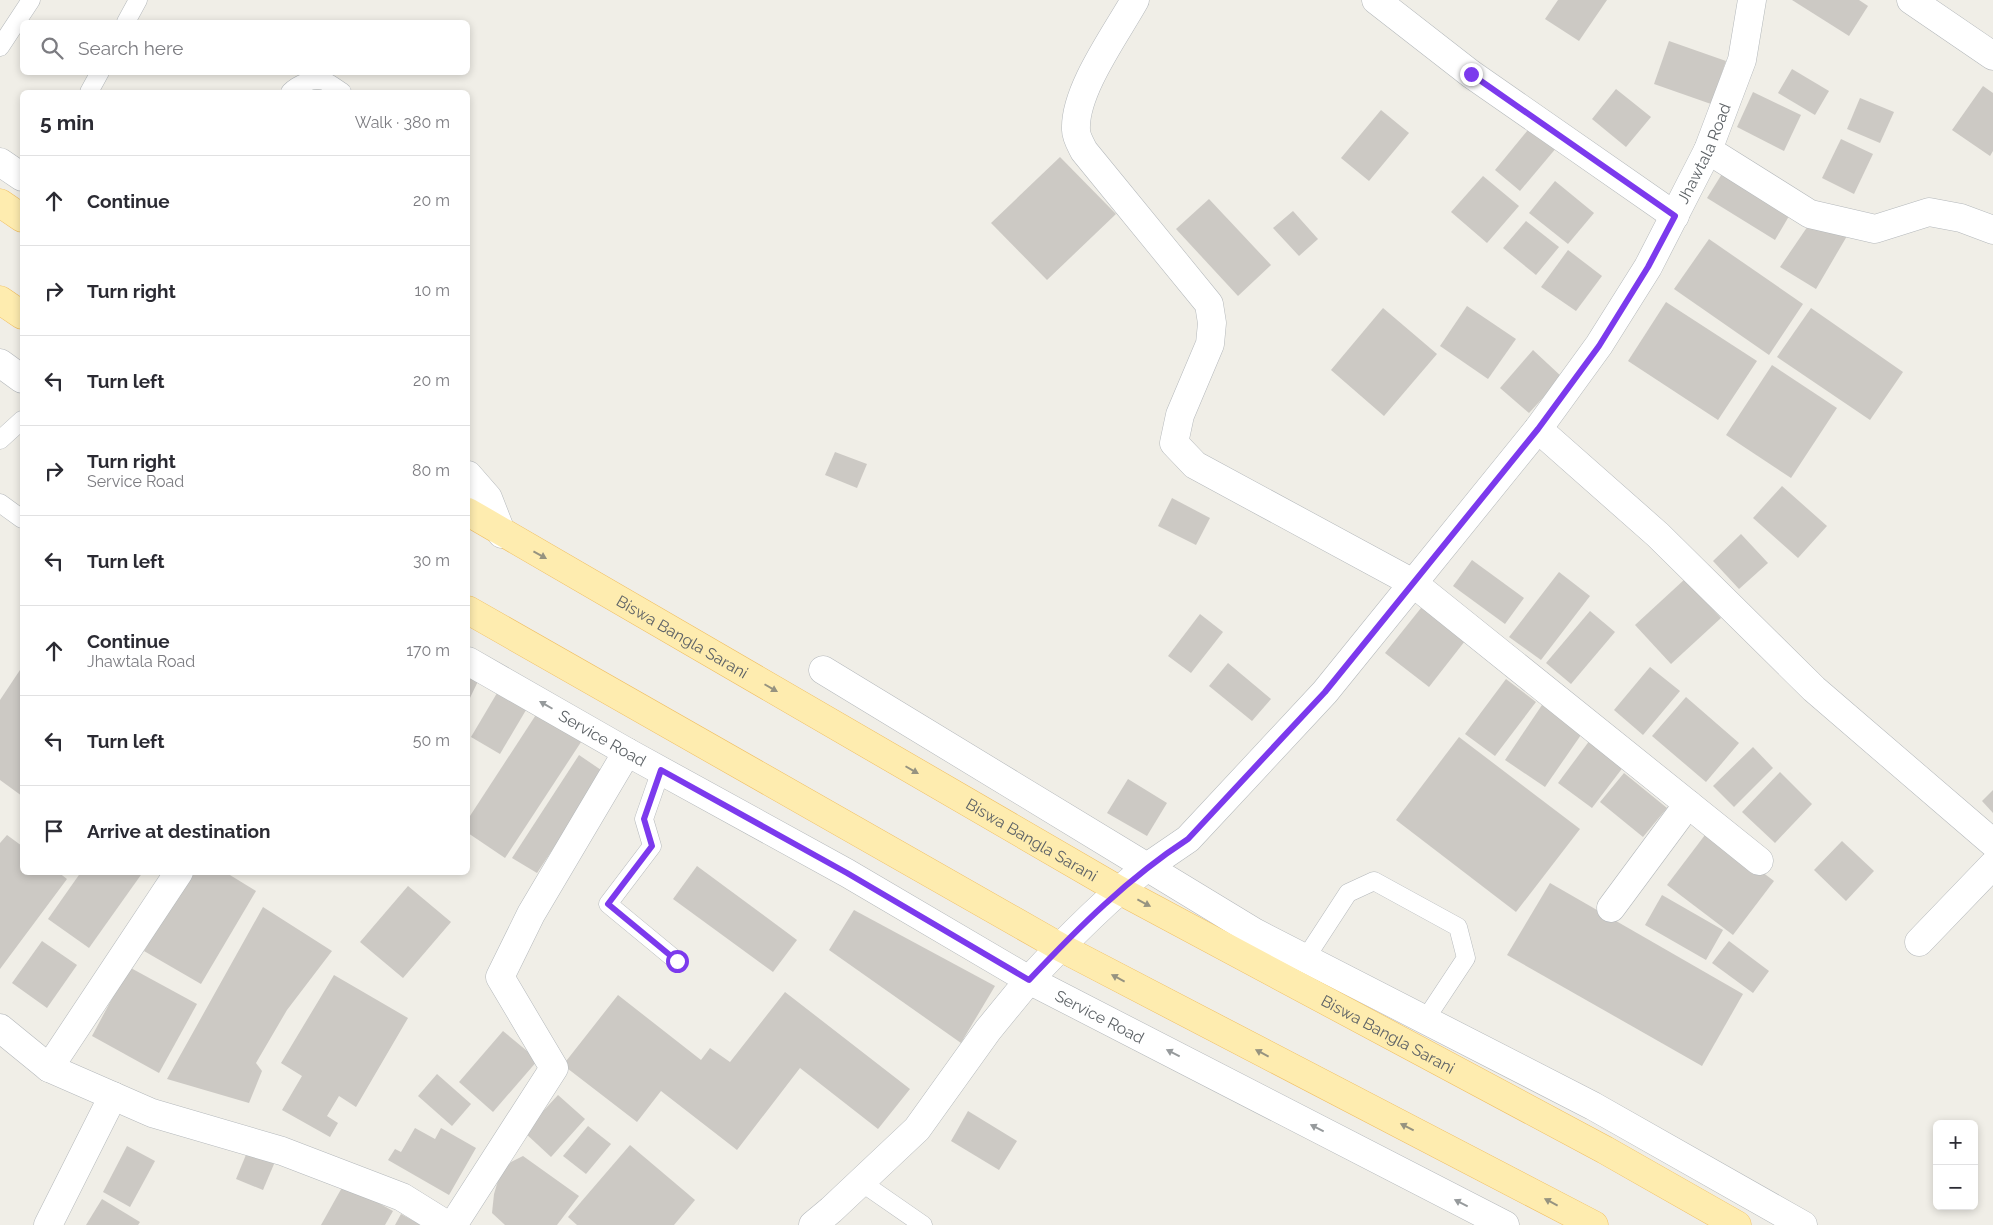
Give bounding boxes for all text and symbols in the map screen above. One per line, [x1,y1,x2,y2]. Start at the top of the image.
search box [20,20,470,75]
icon: search [38,34,66,62]
text: Search here [78,37,184,59]
route end [1460,63,1483,86]
street label: Jhawtala Road [1673,100,1735,207]
text: 5 min [40,110,94,135]
text: Walk · 380 m [355,113,450,132]
icon: ahead [40,187,68,215]
text: Continue [87,190,170,212]
text: 20 m [413,191,450,210]
icon: right [40,277,68,305]
text: Turn right [87,280,176,302]
text: 10 m [415,281,450,300]
icon: left [40,367,68,395]
text: Turn left [87,370,164,392]
text: 20 m [413,371,450,390]
text: Turn right [87,450,176,472]
icon: right [40,457,68,485]
text: 80 m [412,461,450,480]
text: Service Road [87,472,184,491]
icon: left [40,547,68,575]
text: Turn left [87,550,164,572]
one-way arrow [533,550,546,559]
text: 30 m [413,551,450,570]
street label: Biswa Bangla Sarani [613,591,751,683]
text: Continue [87,630,170,652]
icon: ahead [40,637,68,665]
text: 170 m [406,641,450,660]
text: Jhawtala Road [87,652,195,671]
one-way arrow [765,684,778,693]
one-way arrow [539,701,552,710]
street label: Service Road [555,706,649,771]
icon: left [40,727,68,755]
text: Turn left [87,730,164,752]
text: 50 m [413,731,450,750]
one-way arrow [905,766,919,774]
street label: Biswa Bangla Sarani [962,794,1101,885]
icon: arrive [40,817,68,845]
text: Arrive at destination [87,820,271,842]
one-way arrow [1137,899,1150,908]
route start [666,950,689,973]
one-way arrow [1111,974,1126,982]
street label: Service Road [1052,986,1147,1048]
street label: Biswa Bangla Sarani [1318,991,1458,1078]
one-way arrow [1165,1049,1180,1057]
one-way arrow [1255,1049,1270,1057]
map controls [1933,1120,1978,1210]
button: + [1933,1120,1978,1165]
one-way arrow [1399,1123,1414,1131]
one-way arrow [1310,1124,1324,1132]
button: − [1933,1165,1978,1210]
one-way arrow [1544,1198,1558,1206]
one-way arrow [1454,1199,1469,1207]

